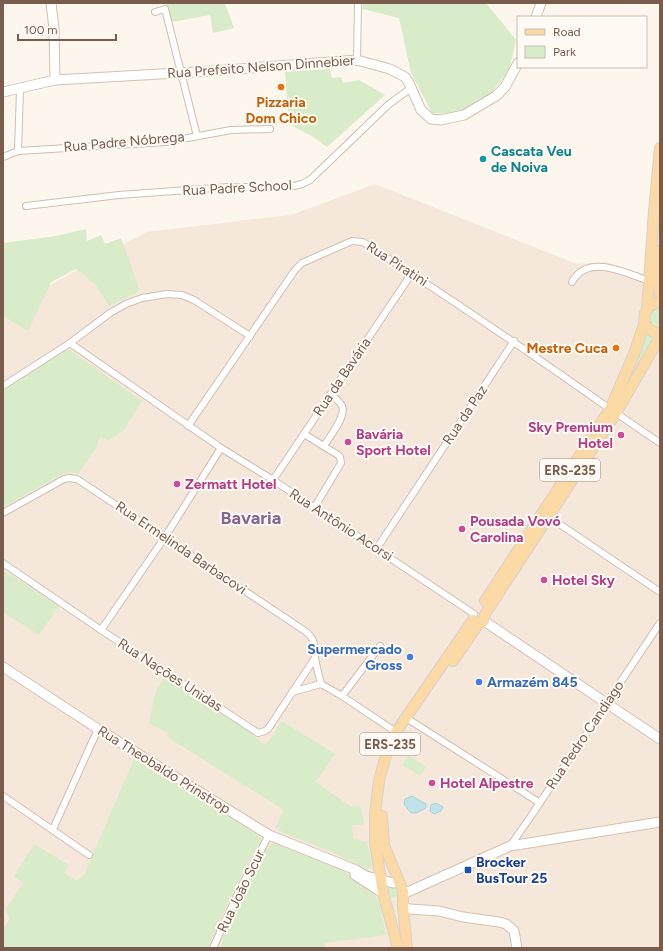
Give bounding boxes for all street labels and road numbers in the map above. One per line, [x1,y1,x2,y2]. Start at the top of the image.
street label: Rua Prefeito Nelson Dinnebier [167,52,356,82]
street label: Rua Padre Nóbrega [63,128,185,156]
street label: Rua Padre School [182,177,292,199]
street label: Rua Piratini [363,238,431,290]
street label: Rua da Bavária [310,335,374,419]
street label: Rua da Paz [439,382,491,448]
road number: ERS-235 [540,459,600,481]
street label: Rua Antônio Acorsi [286,485,396,565]
street label: Rua Ermelinda Barbacovi [112,498,250,598]
street label: Rua Nações Unidas [115,635,225,715]
street label: Rua Pedro Candiago [542,677,628,793]
street label: Rua Theobaldo Prinstrop [94,722,234,818]
road number: ERS-235 [360,733,420,755]
street label: Rua João Scur [214,847,268,935]

